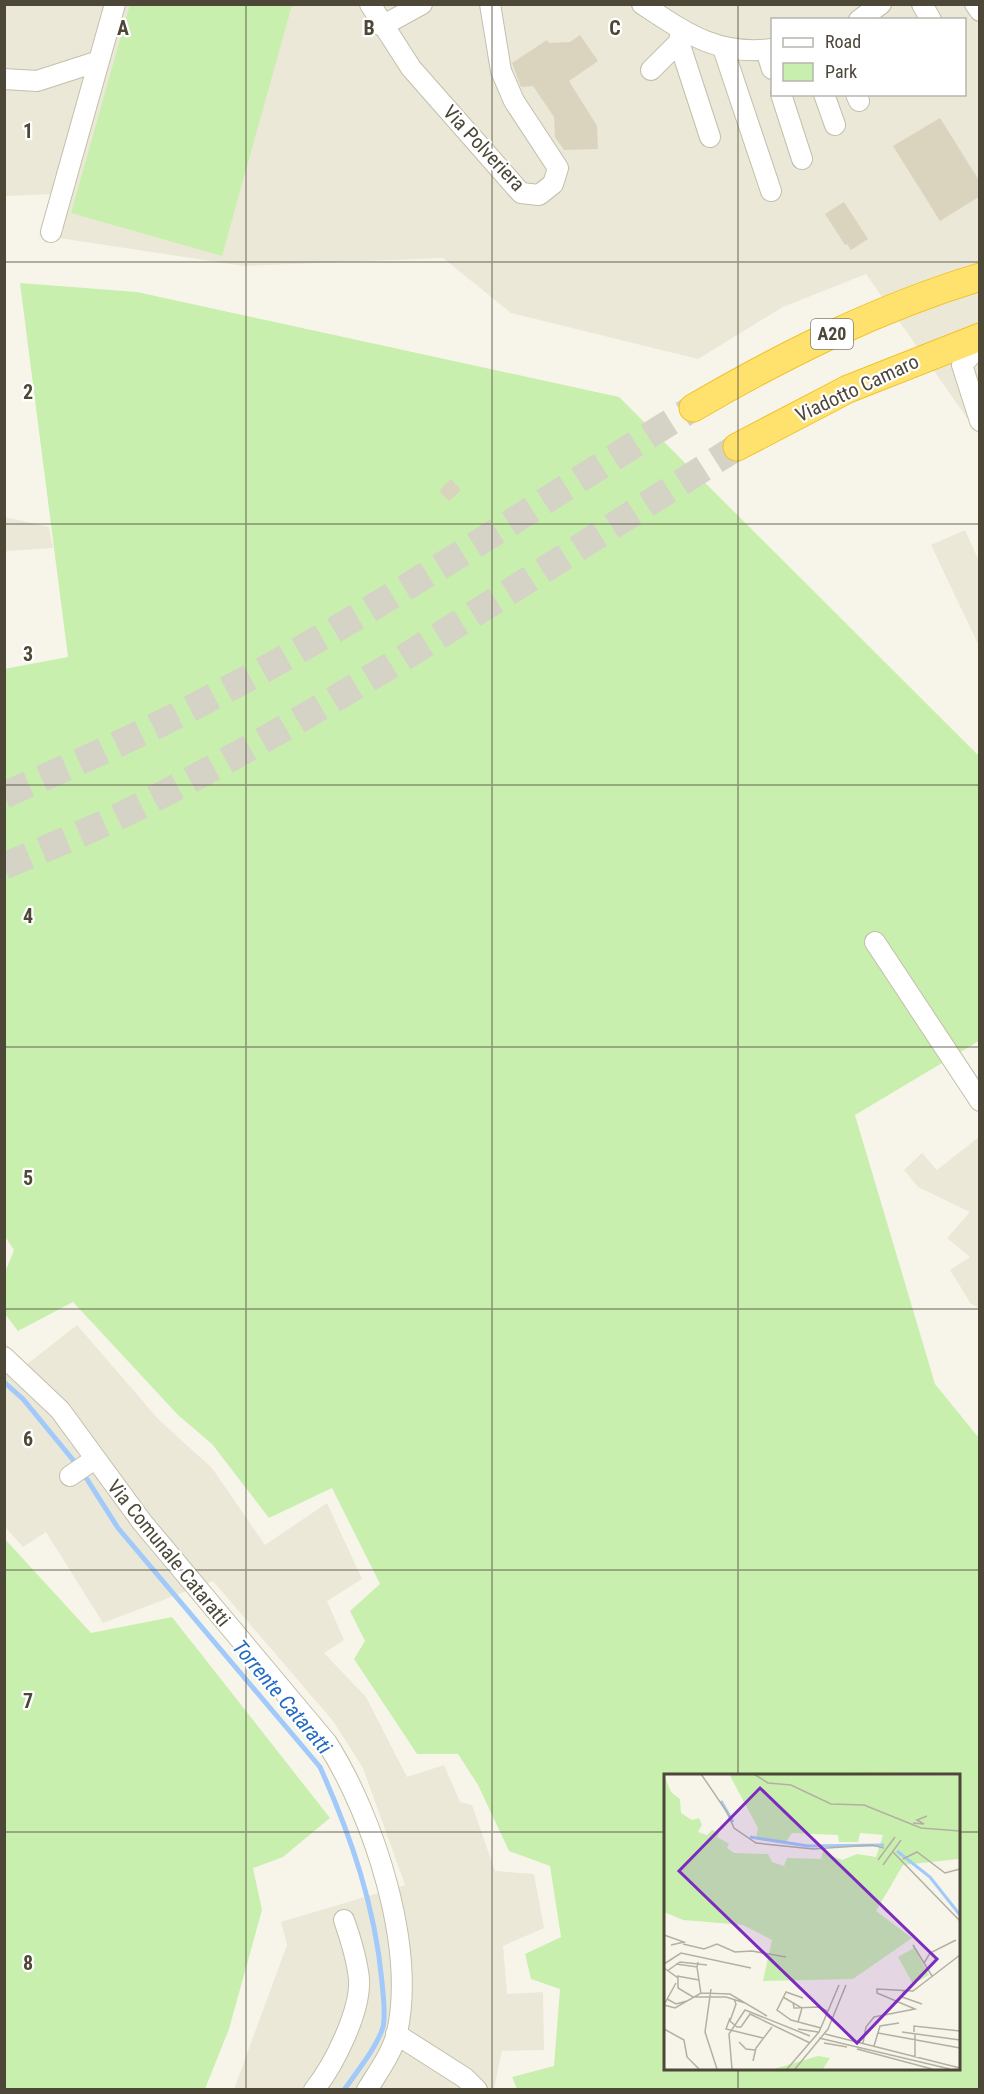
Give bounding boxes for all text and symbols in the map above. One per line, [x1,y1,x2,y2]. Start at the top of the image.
text: A [117,16,129,40]
text: B [363,16,375,40]
text: C [609,16,621,40]
legend [771,18,966,96]
text: Road [825,31,861,52]
text: Park [825,61,857,82]
street label: Via Polveriera [438,100,530,196]
text: 1 [23,119,33,143]
road number: A20 [811,319,853,349]
street label: Viadotto Camaro [792,349,922,427]
text: 2 [23,380,33,404]
text: 3 [23,642,33,666]
text: 4 [23,904,33,928]
text: 5 [23,1166,33,1190]
text: 6 [23,1427,33,1451]
street label: Via Comunale Cataratti [102,1475,236,1631]
water label: Torrente Cataratti [227,1635,337,1759]
text: 7 [23,1689,33,1713]
inset map [664,1774,960,2070]
text: 8 [23,1951,33,1975]

